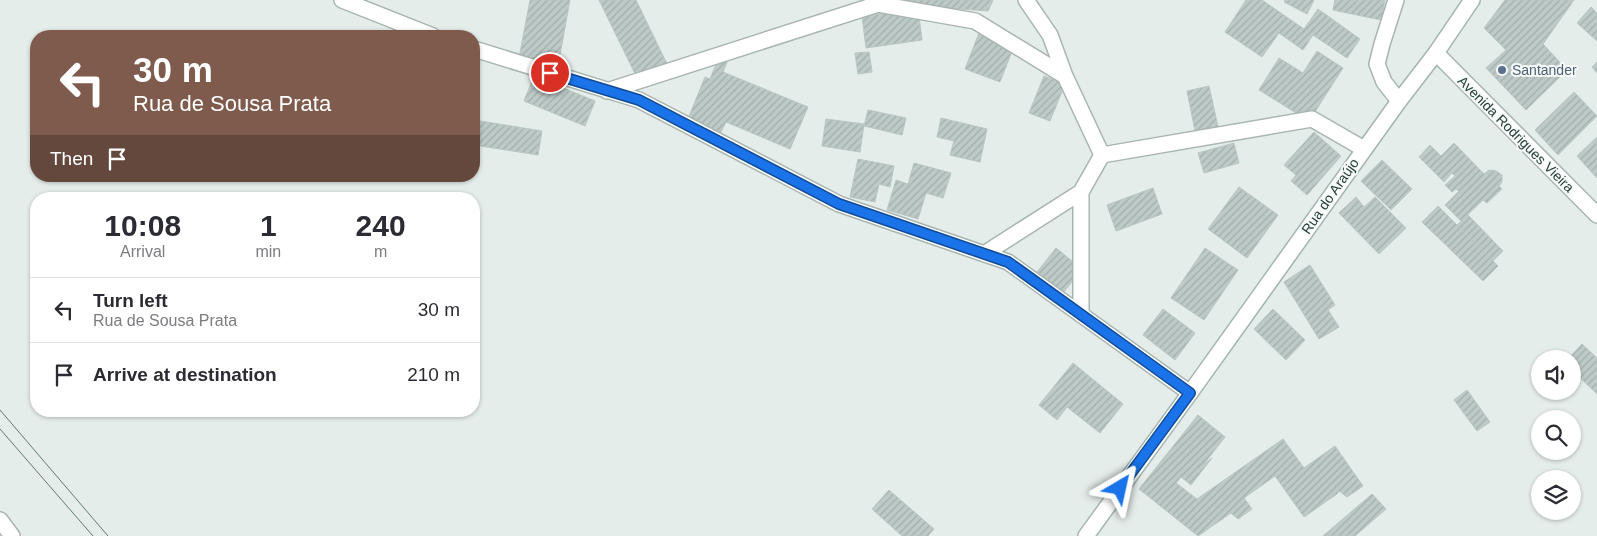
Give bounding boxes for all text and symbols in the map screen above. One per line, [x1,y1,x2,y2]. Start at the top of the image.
icon: left [50,50,115,115]
text: 30 m [133,50,213,89]
pin [529,52,571,94]
icon: arrive [536,59,564,87]
place label: Santander [1512,62,1577,78]
marker: Santander [1496,64,1508,76]
street label: Avenida Rodrigues Vieira [1455,73,1577,195]
text: Rua de Sousa Prata [133,91,331,116]
icon: arrive [103,145,131,173]
text: Then [50,148,93,169]
street label: Rua do Araújo [1298,155,1362,237]
text: 10:08 [104,209,181,242]
text: 1 [260,209,277,242]
text: 240 [356,209,406,242]
text: Arrival [120,243,165,260]
text: min [255,243,281,260]
text: m [374,243,387,260]
text: Turn left [93,290,168,311]
icon: left [50,296,78,324]
text: 30 m [418,299,460,320]
text: Rua de Sousa Prata [93,312,237,329]
map controls [1531,350,1581,520]
button: sound [1531,350,1581,400]
icon: arrive [50,361,78,389]
text: Arrive at destination [93,364,277,385]
text: 210 m [407,364,460,385]
button: search [1531,410,1581,460]
position arrow [1093,461,1145,513]
button: layers [1531,470,1581,520]

